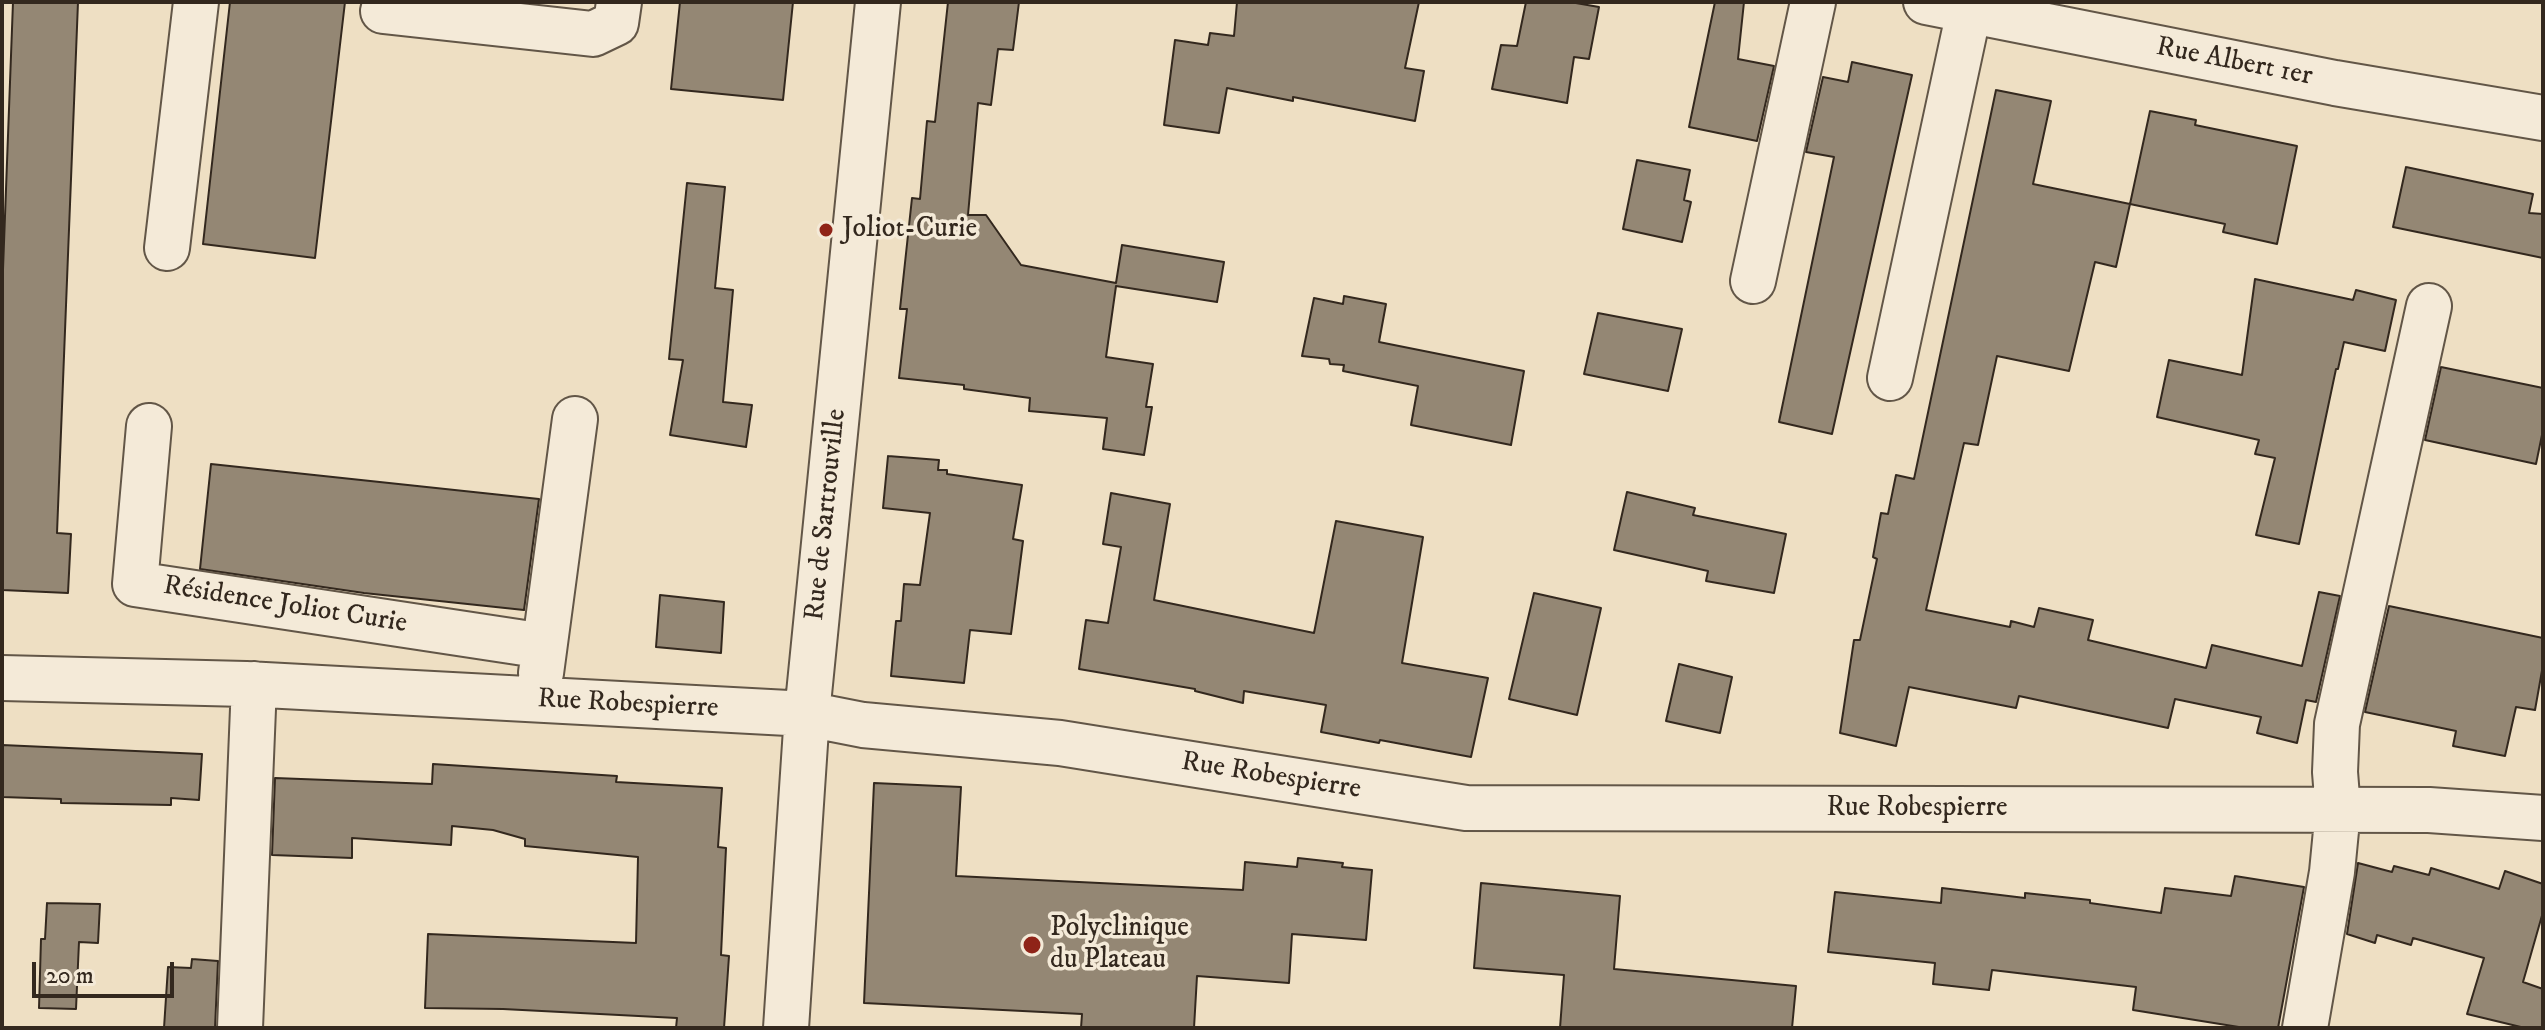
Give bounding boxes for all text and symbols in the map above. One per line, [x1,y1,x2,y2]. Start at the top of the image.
street label: Rue Albert 1er [2153,31,2315,95]
place label: Joliot-Curie [842,213,977,247]
marker: Joliot-Curie [817,221,835,239]
street label: Rue de Sartrouville [799,407,855,623]
street label: Résidence Joliot Curie [161,570,409,642]
street label: Rue Robespierre [537,683,719,727]
street label: Rue Robespierre [1179,746,1363,808]
street label: Rue Robespierre [1826,792,2008,826]
place label: Polyclinique du Plateau [1050,912,1189,978]
marker: Polyclinique du Plateau [1021,934,1043,956]
scale bar [36,946,178,996]
text: 20 m [46,961,94,991]

